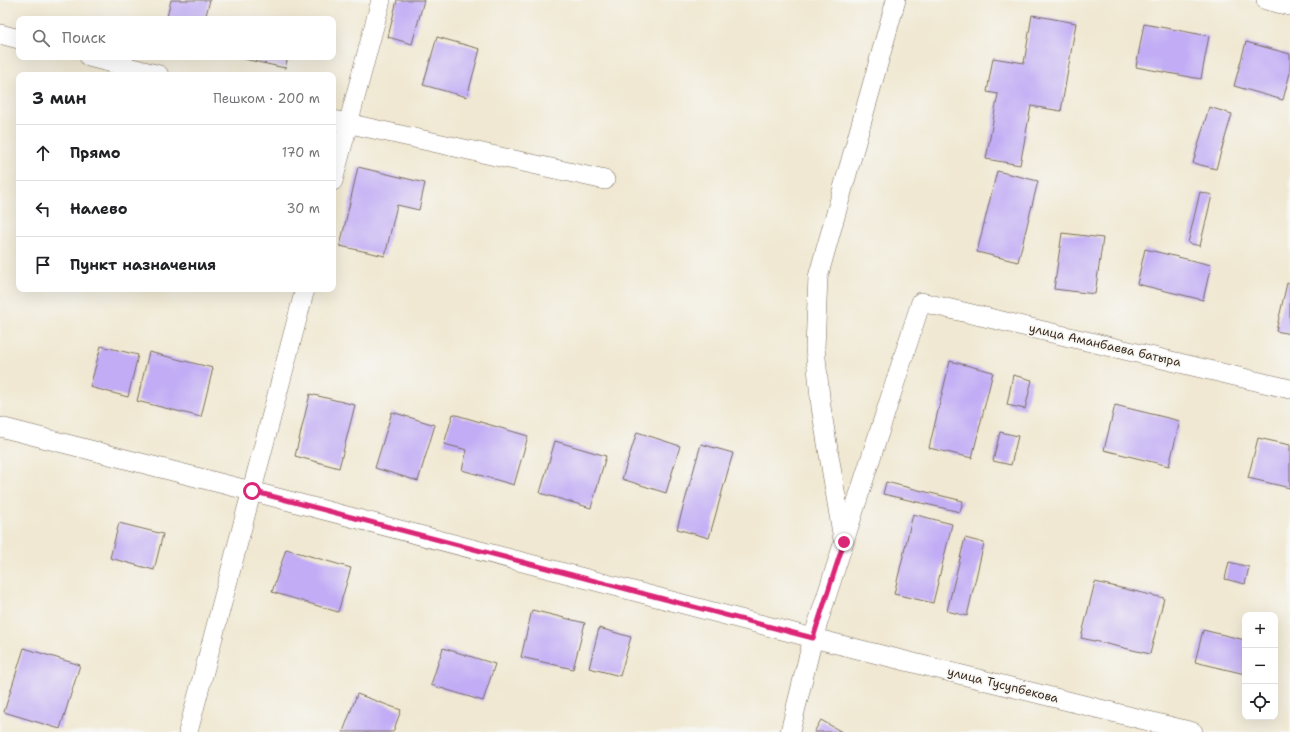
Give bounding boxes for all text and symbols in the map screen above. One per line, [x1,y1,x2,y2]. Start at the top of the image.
search box [16,16,336,60]
icon: search [30,27,52,49]
text: Поиск [62,28,106,48]
text: 3 мин [32,87,87,109]
text: Пешком · 200 m [213,90,320,107]
icon: ahead [32,142,54,164]
text: Прямо [70,143,120,163]
text: 170 m [282,144,320,161]
icon: left [32,198,54,220]
text: Налево [70,199,128,219]
text: 30 m [286,200,320,217]
icon: arrive [32,254,54,276]
text: Пункт назначения [70,255,216,275]
street label: улица Аманбаева батыра [1027,320,1183,370]
route start [243,482,261,500]
route end [835,533,853,551]
map controls [1242,612,1278,720]
button: + [1242,612,1278,648]
button: − [1242,648,1278,684]
street label: улица Тусупбекова [946,663,1061,707]
button: locate [1242,684,1278,720]

